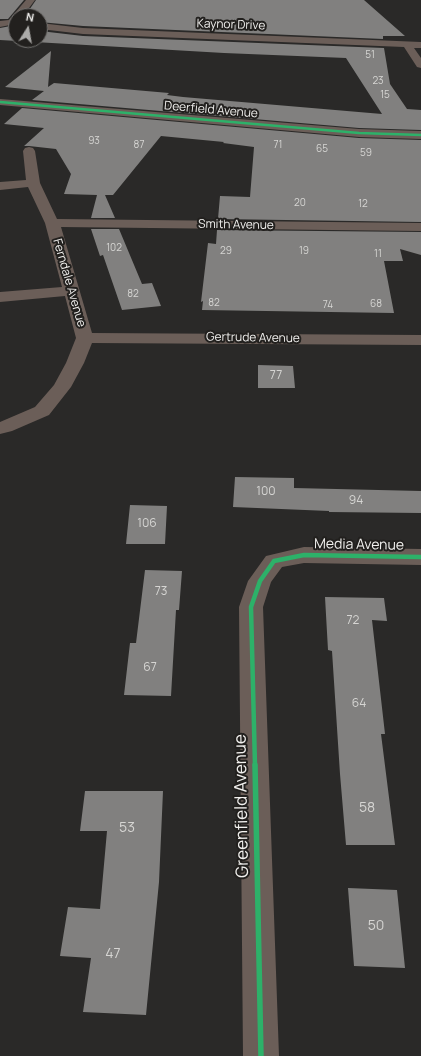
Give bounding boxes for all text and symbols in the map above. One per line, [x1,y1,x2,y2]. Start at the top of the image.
north arrow [8,8,48,48]
text: N [25,9,36,25]
street label: Kaynor Drive [196,17,266,33]
house number: 51 [365,49,375,61]
house number: 23 [372,75,384,87]
house number: 15 [380,89,390,101]
street label: Deerfield Avenue [164,99,258,121]
house number: 93 [88,135,100,147]
house number: 87 [134,139,144,151]
house number: 71 [274,139,282,151]
house number: 65 [316,143,328,155]
house number: 59 [360,147,372,159]
house number: 20 [294,197,306,209]
house number: 12 [358,198,368,210]
street label: Smith Avenue [198,217,274,233]
street label: Ferndale Avenue [49,237,89,329]
house number: 102 [106,242,122,254]
house number: 29 [220,245,232,257]
house number: 19 [299,245,309,257]
house number: 11 [374,248,382,260]
house number: 82 [127,288,139,300]
house number: 82 [208,297,220,309]
house number: 68 [370,298,382,310]
house number: 74 [323,299,333,311]
street label: Gertrude Avenue [206,330,300,346]
house number: 77 [270,369,282,383]
house number: 100 [256,485,276,499]
house number: 94 [349,494,363,508]
house number: 106 [137,517,157,531]
street label: Media Avenue [314,536,404,554]
house number: 73 [155,585,167,599]
house number: 72 [347,614,359,628]
house number: 67 [143,661,157,675]
house number: 64 [352,697,366,711]
street label: Greenfield Avenue [231,734,253,878]
house number: 58 [359,800,375,816]
house number: 53 [119,820,135,836]
house number: 50 [368,918,384,934]
house number: 47 [105,946,121,962]

